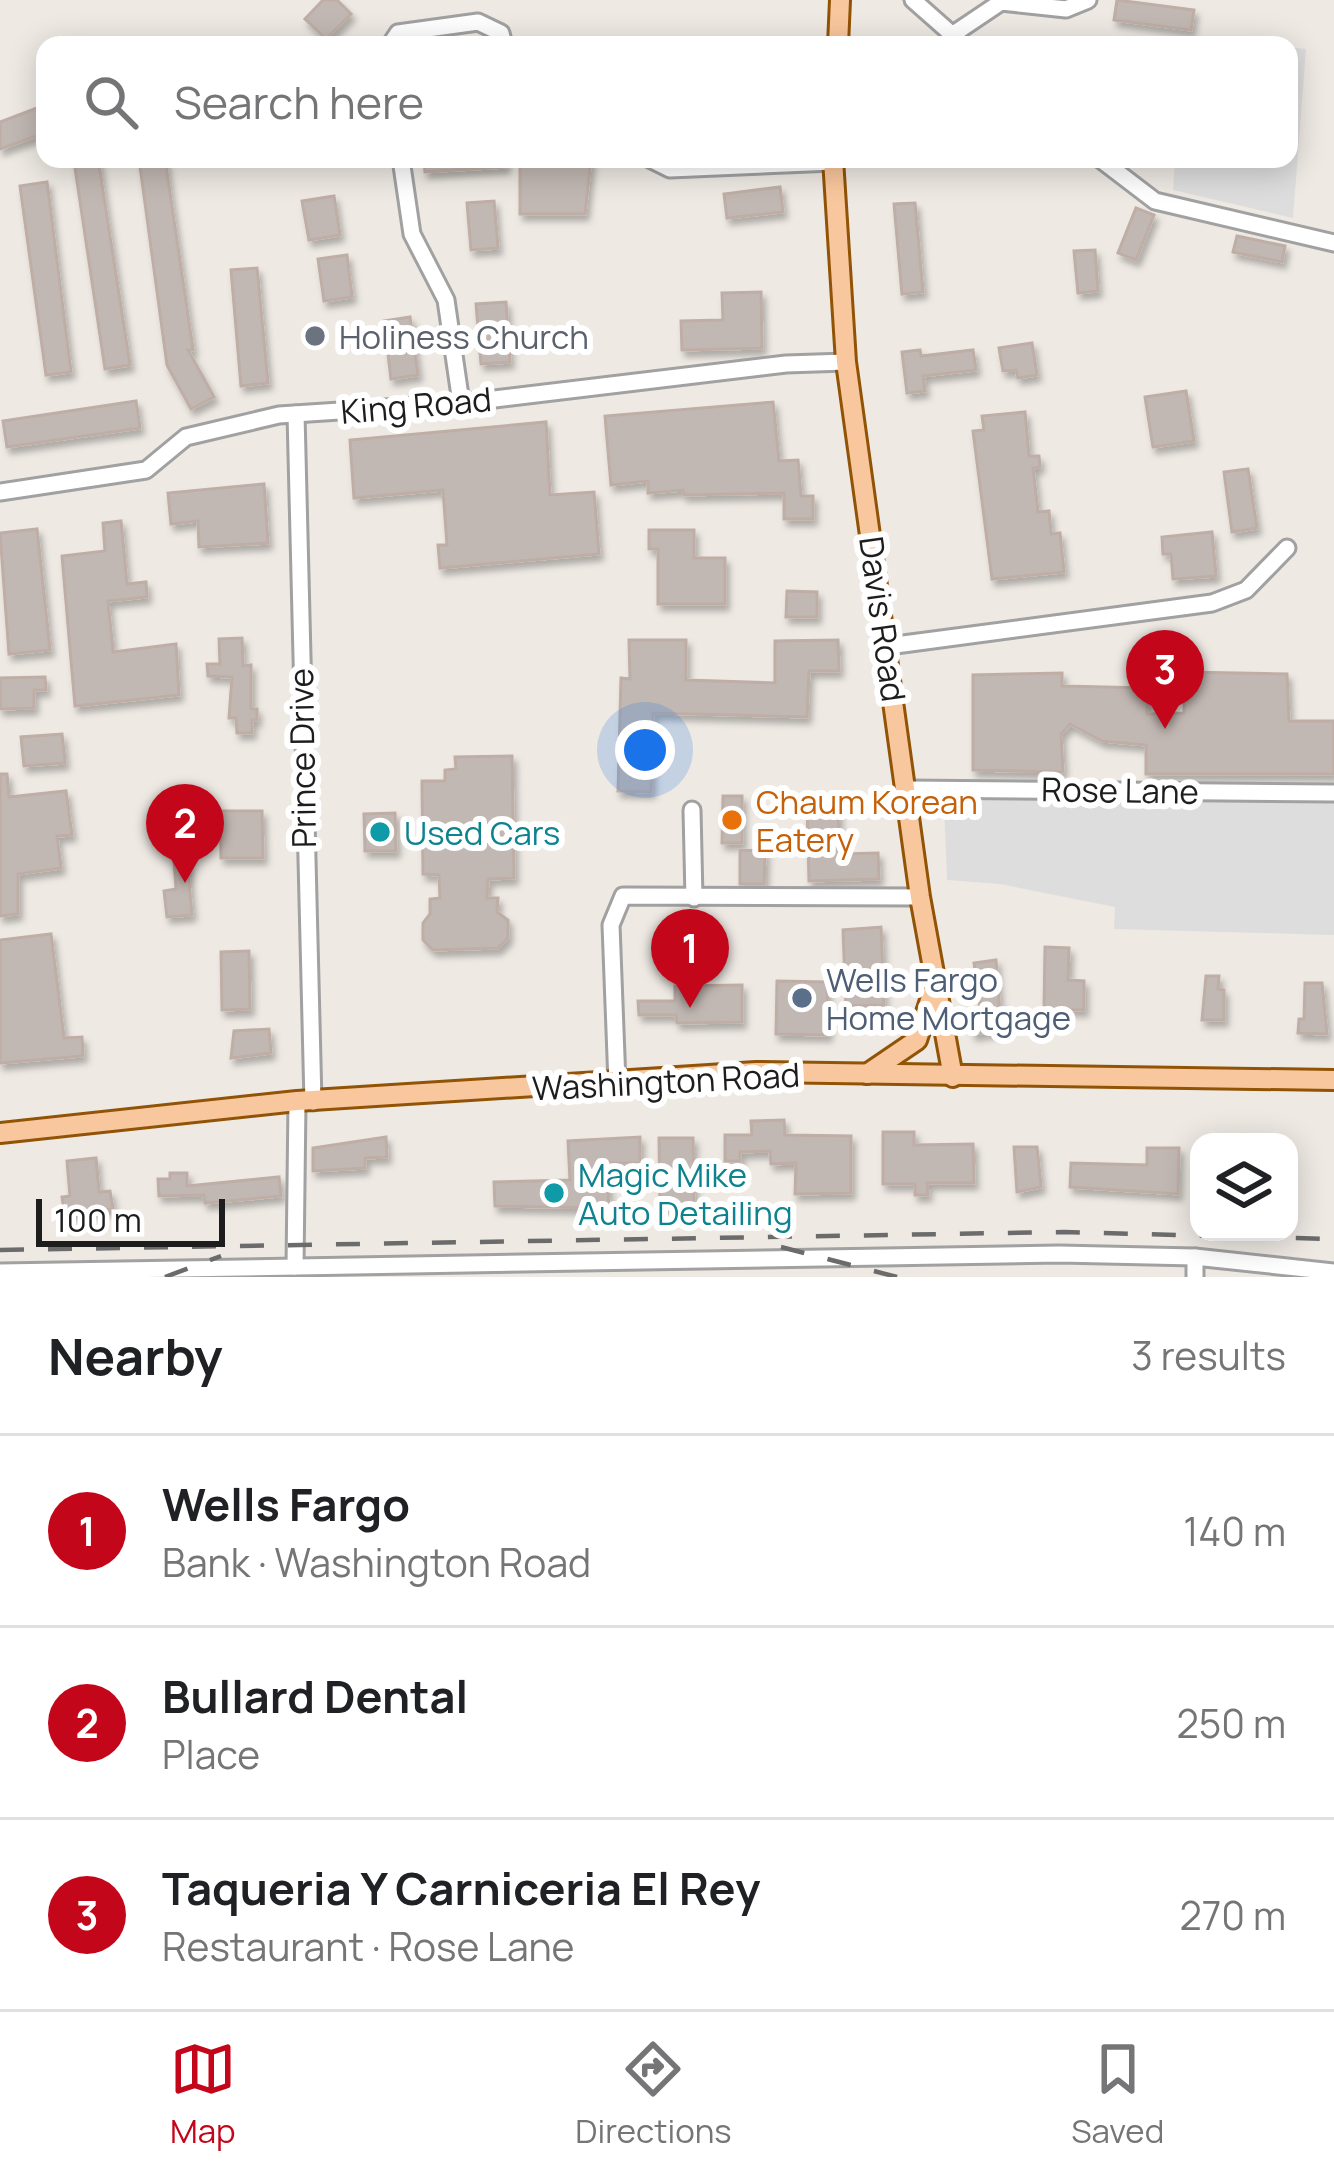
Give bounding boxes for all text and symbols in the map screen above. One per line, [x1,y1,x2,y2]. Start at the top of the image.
search box [36,36,1298,168]
icon: search [78,69,144,135]
text: Search here [174,71,424,133]
place label: Holiness Church [339,314,589,359]
marker: Holiness Church [302,323,328,349]
street label: King Road [339,376,493,434]
street label: Davis Road [849,533,917,705]
pin: 3 [1126,630,1204,729]
street label: Prince Drive [278,668,326,848]
your location [615,720,675,780]
street label: Rose Lane [1041,766,1199,814]
place label: Chaum Korean Eatery [756,779,978,862]
pin: 2 [146,784,224,883]
marker: Chaum Korean Eatery [719,807,745,833]
place label: Used Cars [404,810,560,855]
marker: Used Cars [367,819,393,845]
pin: 1 [651,909,729,1008]
place label: Wells Fargo Home Mortgage [826,957,1071,1040]
marker: Wells Fargo Home Mortgage [789,985,815,1011]
street label: Washington Road [531,1052,801,1110]
map controls [1190,1133,1298,1241]
button: layers [1190,1133,1298,1241]
place label: Magic Mike Auto Detailing [578,1152,792,1235]
marker: Magic Mike Auto Detailing [541,1180,567,1206]
scale bar [36,1193,225,1246]
text: 100 m [54,1197,142,1242]
text: Nearby [48,1321,223,1390]
text: 3 results [1131,1328,1286,1382]
text: Wells Fargo [162,1473,410,1535]
text: 1 [78,1504,96,1558]
text: 140 m [1183,1504,1286,1558]
text: Bank · Washington Road [162,1535,591,1589]
text: Bullard Dental [162,1665,468,1727]
text: 2 [75,1696,99,1750]
text: 250 m [1177,1696,1286,1750]
text: Place [162,1727,260,1781]
text: Taqueria Y Carniceria El Rey [162,1857,760,1919]
text: 3 [76,1888,98,1942]
text: 270 m [1180,1888,1286,1942]
text: Restaurant · Rose Lane [162,1919,574,1973]
tab: Map [170,2036,236,2153]
tab: Directions [575,2036,732,2153]
tab: Saved [1071,2036,1164,2153]

